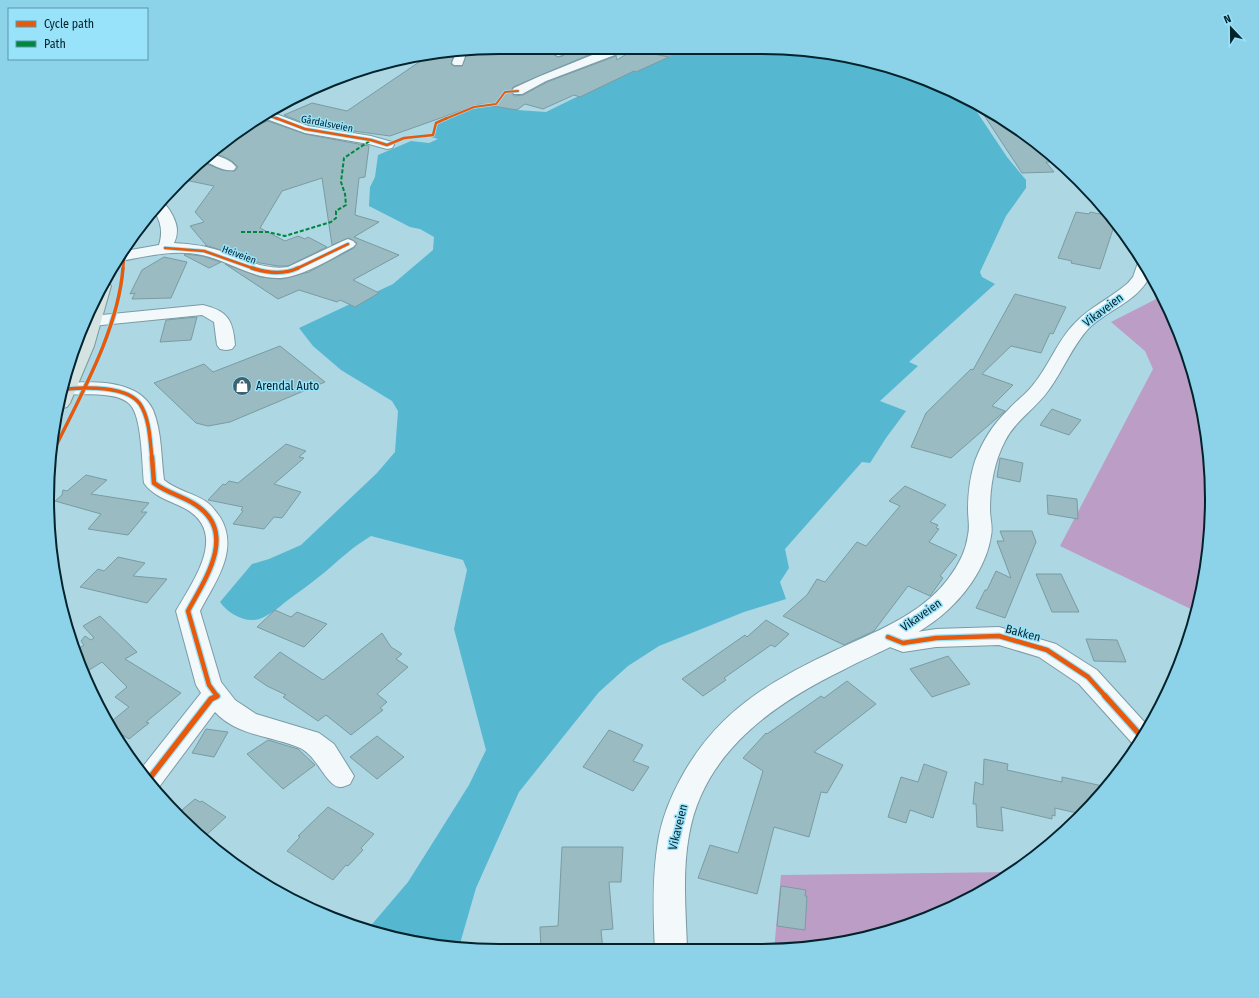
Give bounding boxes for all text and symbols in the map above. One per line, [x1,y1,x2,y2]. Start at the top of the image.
legend [8,8,148,60]
north arrow [1211,8,1251,48]
text: N [1222,12,1233,26]
text: Cycle path [44,17,94,31]
text: Path [44,37,66,51]
street label: Gårdalsveien [300,112,354,135]
street label: Heiveien [220,243,258,267]
street label: Vikaveien [1080,290,1126,330]
shop icon: Arendal Auto [231,375,253,397]
place label: Arendal Auto [256,379,319,393]
street label: Vikaveien [898,596,944,634]
street label: Bakken [1004,622,1042,644]
street label: Vikaveien [666,803,690,851]

